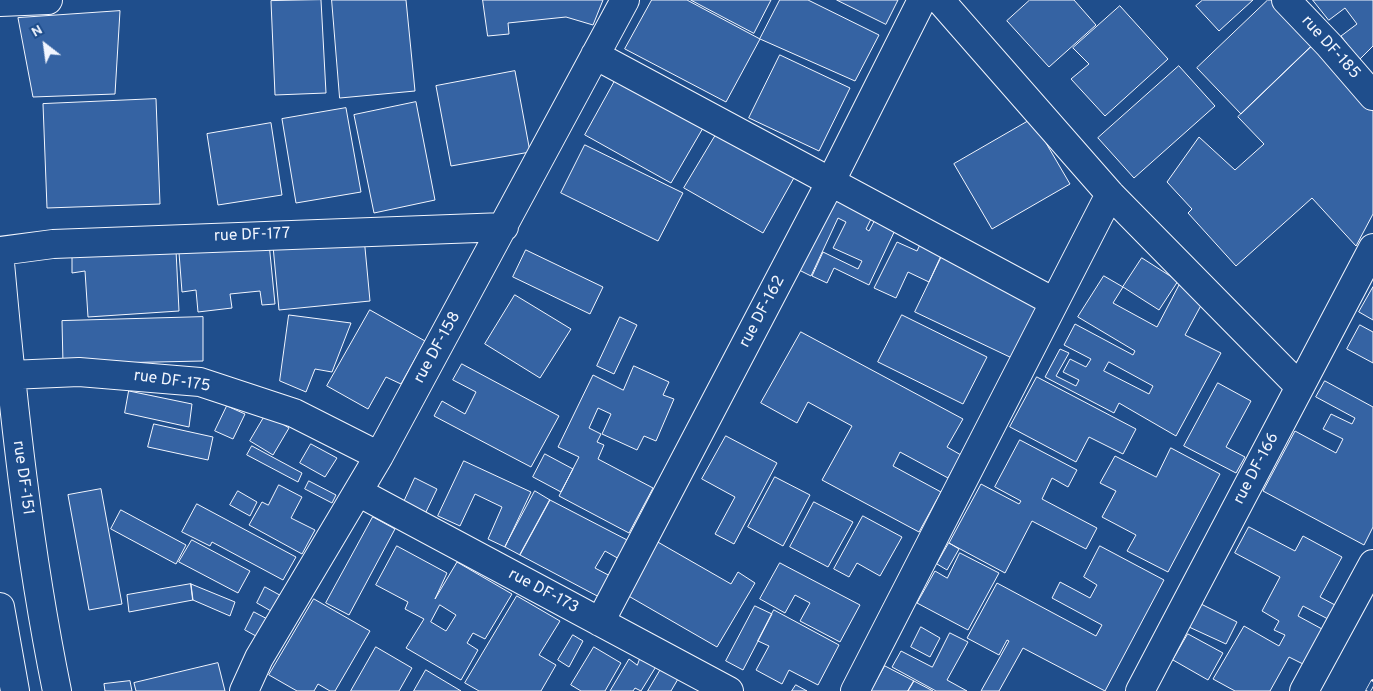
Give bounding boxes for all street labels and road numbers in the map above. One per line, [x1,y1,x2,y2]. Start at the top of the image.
street label: rue DF-185 [1296,12,1364,84]
street label: rue DF-177 [213,225,291,247]
street label: rue DF-162 [736,273,790,351]
street label: rue DF-158 [410,309,466,387]
street label: rue DF-175 [132,367,212,397]
street label: rue DF-166 [1230,430,1284,508]
street label: rue DF-151 [7,439,37,517]
street label: rue DF-173 [505,565,581,619]

